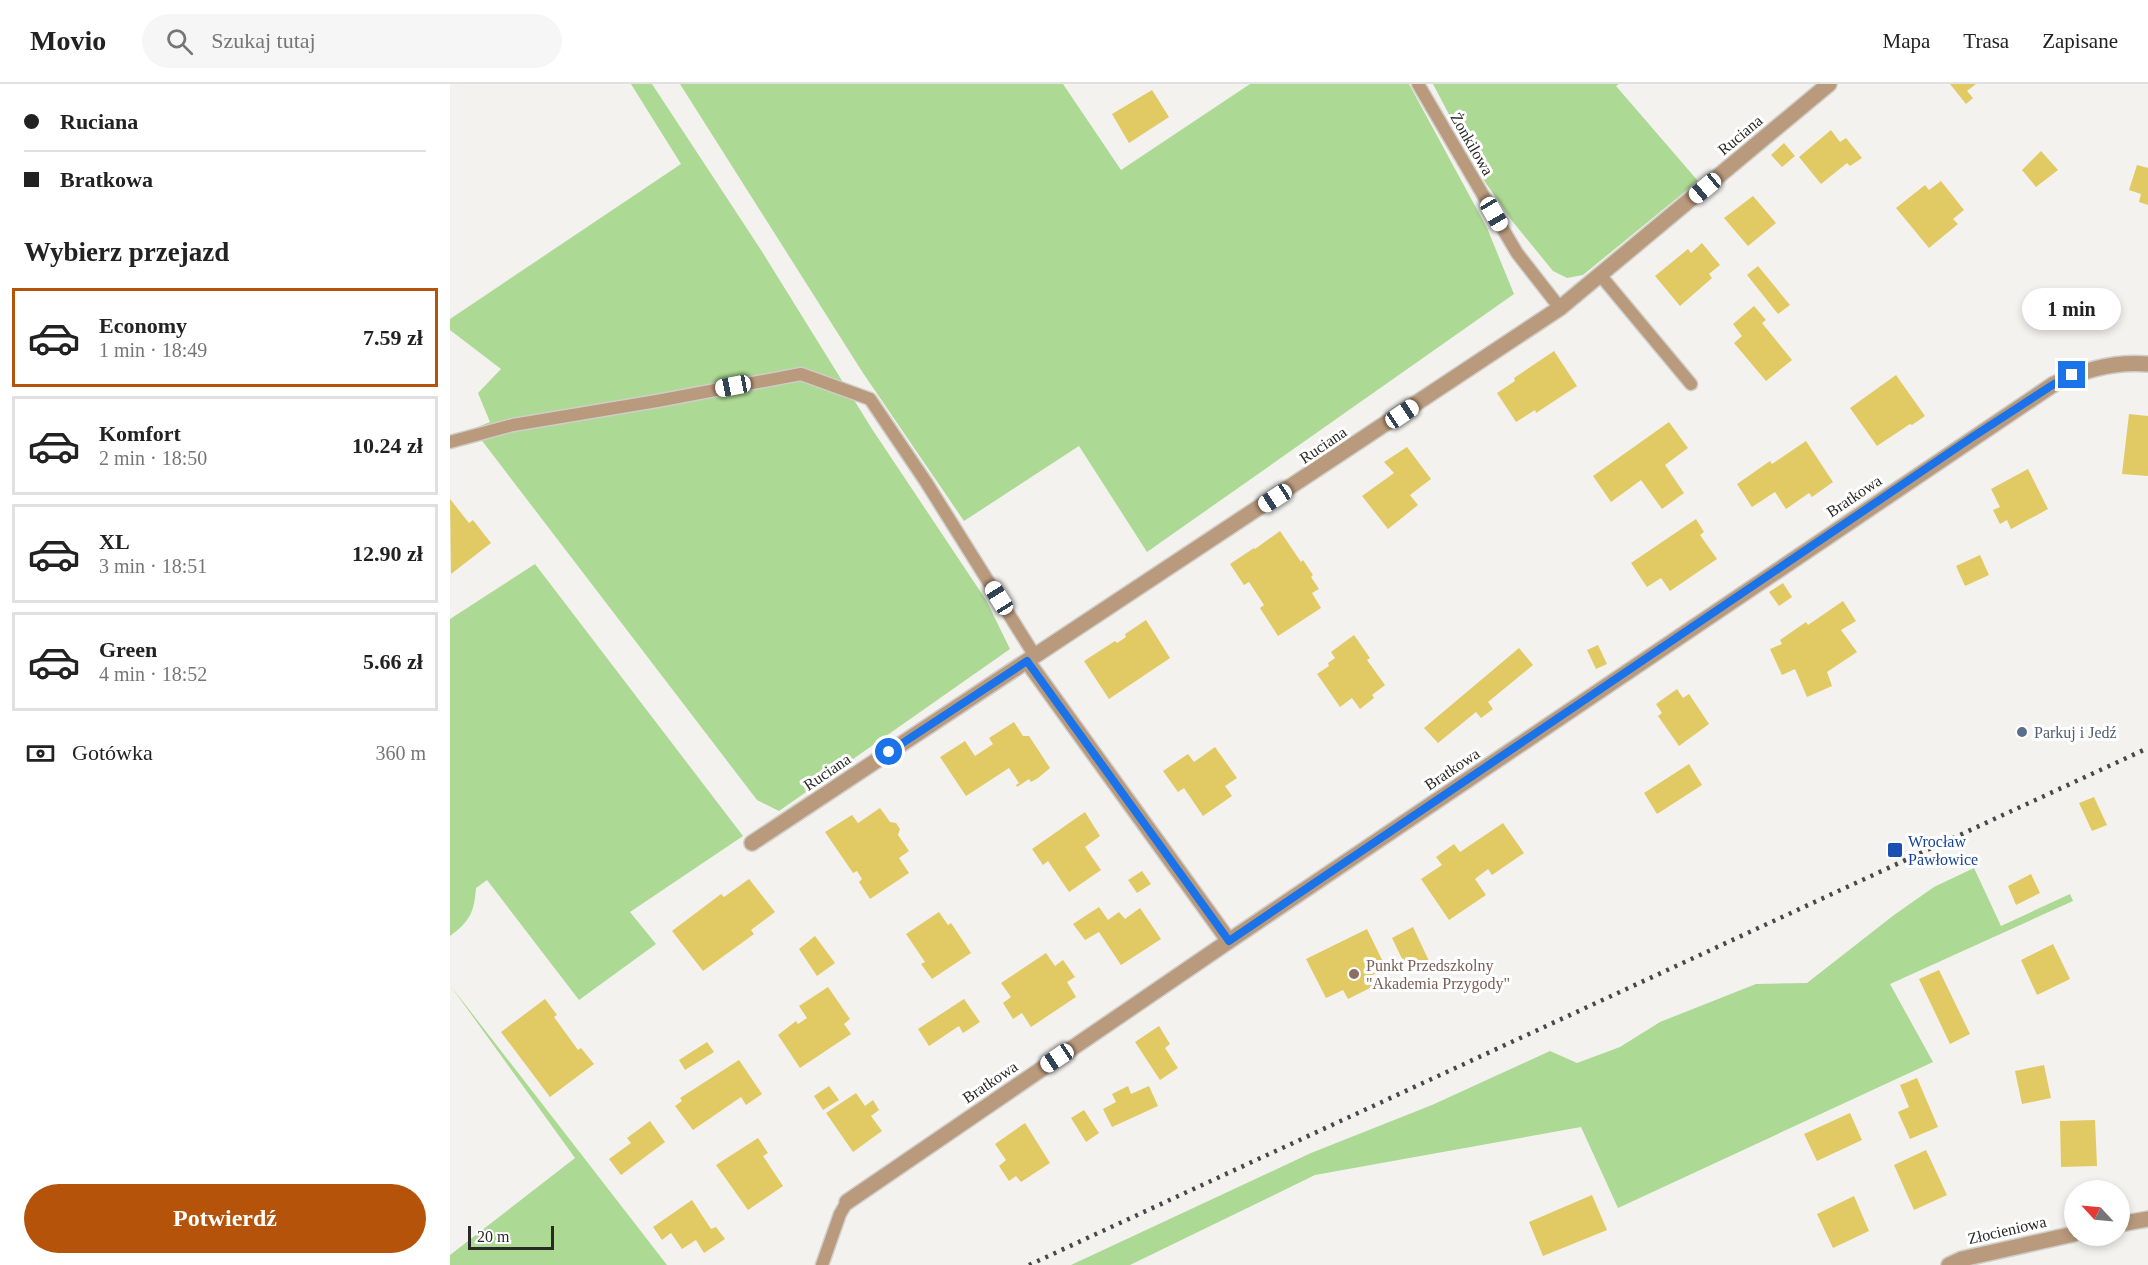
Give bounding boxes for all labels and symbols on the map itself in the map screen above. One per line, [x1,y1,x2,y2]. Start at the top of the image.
street label: Żonkilowa [1447,110,1497,178]
street label: Ruciana [1714,112,1766,158]
car [1685,170,1725,206]
car [1477,194,1511,234]
callout: 1 min [2022,288,2122,330]
route end [2058,361,2085,388]
car [714,374,752,398]
car [1382,396,1422,432]
street label: Ruciana [1297,423,1349,467]
street label: Bratkowa [1823,472,1885,520]
car [1255,481,1295,515]
car [982,578,1016,618]
place label: Parkuj i Jedź [2034,724,2117,742]
marker: Parkuj i Jedź [2015,725,2029,739]
route start [875,738,902,765]
street label: Bratkowa [1421,745,1483,793]
street label: Ruciana [801,750,853,794]
place label: Wrocław Pawłowice [1908,833,1978,868]
marker: Wrocław Pawłowice [1886,841,1904,859]
place label: Punkt Przedszkolny "Akademia Przygody" [1366,957,1510,993]
marker: Punkt Przedszkolny "Akademia Przygody" [1347,967,1361,981]
car [1037,1040,1077,1076]
street label: Bratkowa [959,1058,1021,1106]
north arrow [2064,1180,2130,1246]
street label: Złocieniowa [1966,1213,2048,1247]
scale bar [468,1223,554,1250]

